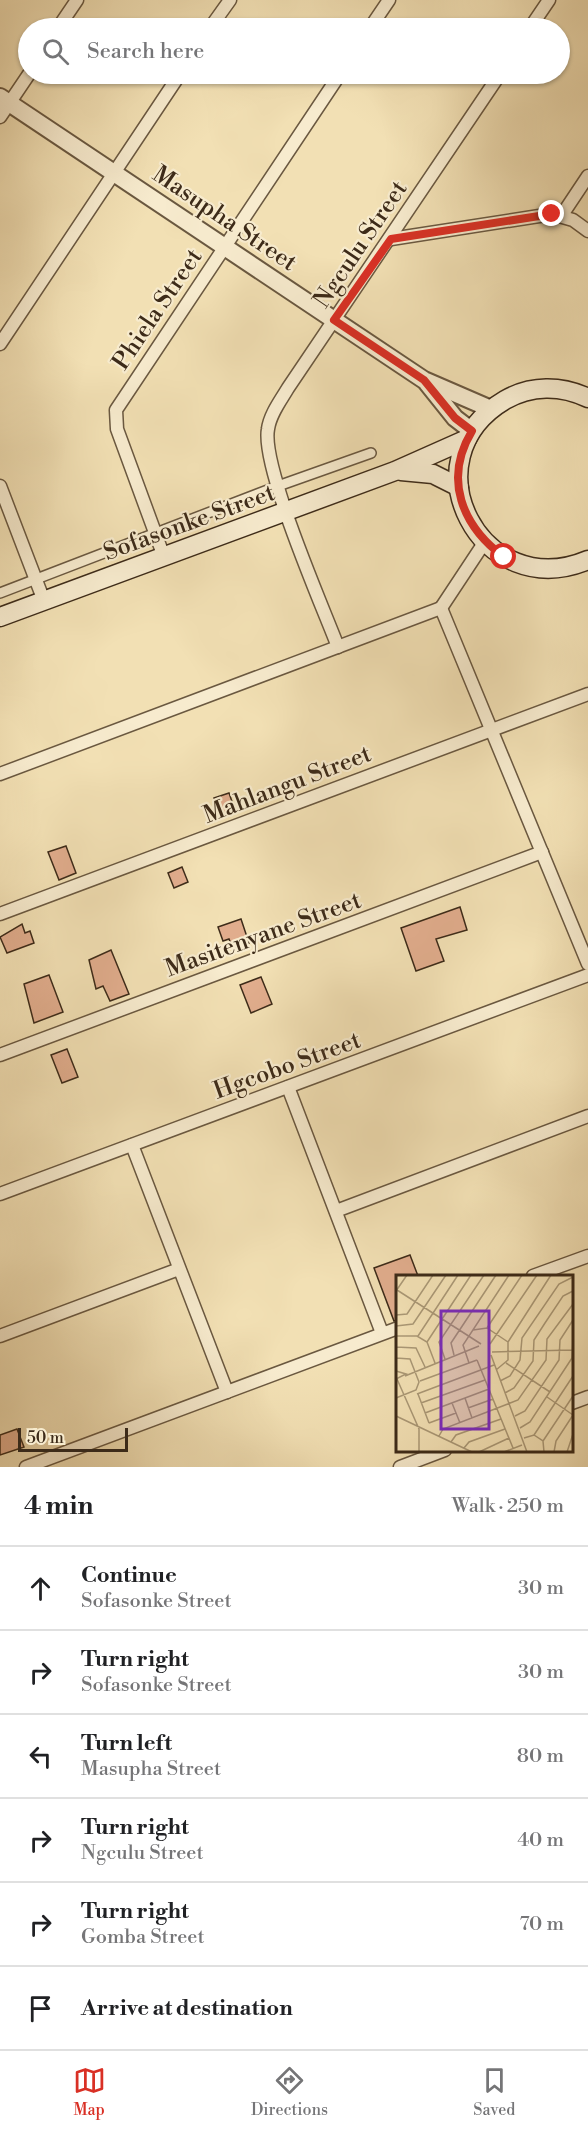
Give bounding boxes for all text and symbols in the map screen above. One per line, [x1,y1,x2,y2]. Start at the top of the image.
search box [18,18,570,84]
icon: search [39,35,72,68]
text: Search here [87,38,204,65]
street label: Masupha Street [146,159,303,279]
street label: Ngculu Street [307,175,415,314]
route end [538,200,564,226]
street label: Phiela Street [106,243,210,376]
street label: Sofasonke Street [99,478,280,568]
route start [490,543,516,569]
street label: Mahlangu Street [199,739,376,831]
street label: Masitenyane Street [161,885,366,984]
street label: Hgcobo Street [210,1025,366,1106]
inset map [396,1275,573,1452]
scale bar [18,1425,128,1452]
text: 50 m [27,1428,64,1448]
text: 4 min [24,1490,94,1522]
text: Walk · 250 m [452,1494,564,1519]
text: Continue [81,1562,177,1589]
icon: ahead [24,1572,57,1605]
text: 30 m [518,1576,564,1601]
text: Sofasonke Street [81,1589,232,1614]
text: Turn right [81,1646,189,1673]
icon: right [24,1656,57,1689]
text: 30 m [518,1660,564,1685]
text: Sofasonke Street [81,1673,232,1698]
text: Turn left [81,1730,172,1757]
icon: left [24,1740,57,1773]
text: 80 m [517,1744,564,1769]
text: Masupha Street [81,1757,221,1782]
text: Turn right [81,1814,189,1841]
icon: right [24,1824,57,1857]
text: 40 m [517,1828,564,1853]
text: Ngculu Street [81,1841,204,1866]
text: Turn right [81,1898,189,1925]
icon: right [24,1908,57,1941]
text: 70 m [520,1912,564,1937]
text: Gomba Street [81,1925,204,1950]
icon: arrive [24,1992,57,2025]
text: Arrive at destination [81,1995,293,2022]
tab: Map [73,2064,106,2120]
tab: Directions [251,2064,328,2120]
tab: Saved [473,2064,515,2120]

